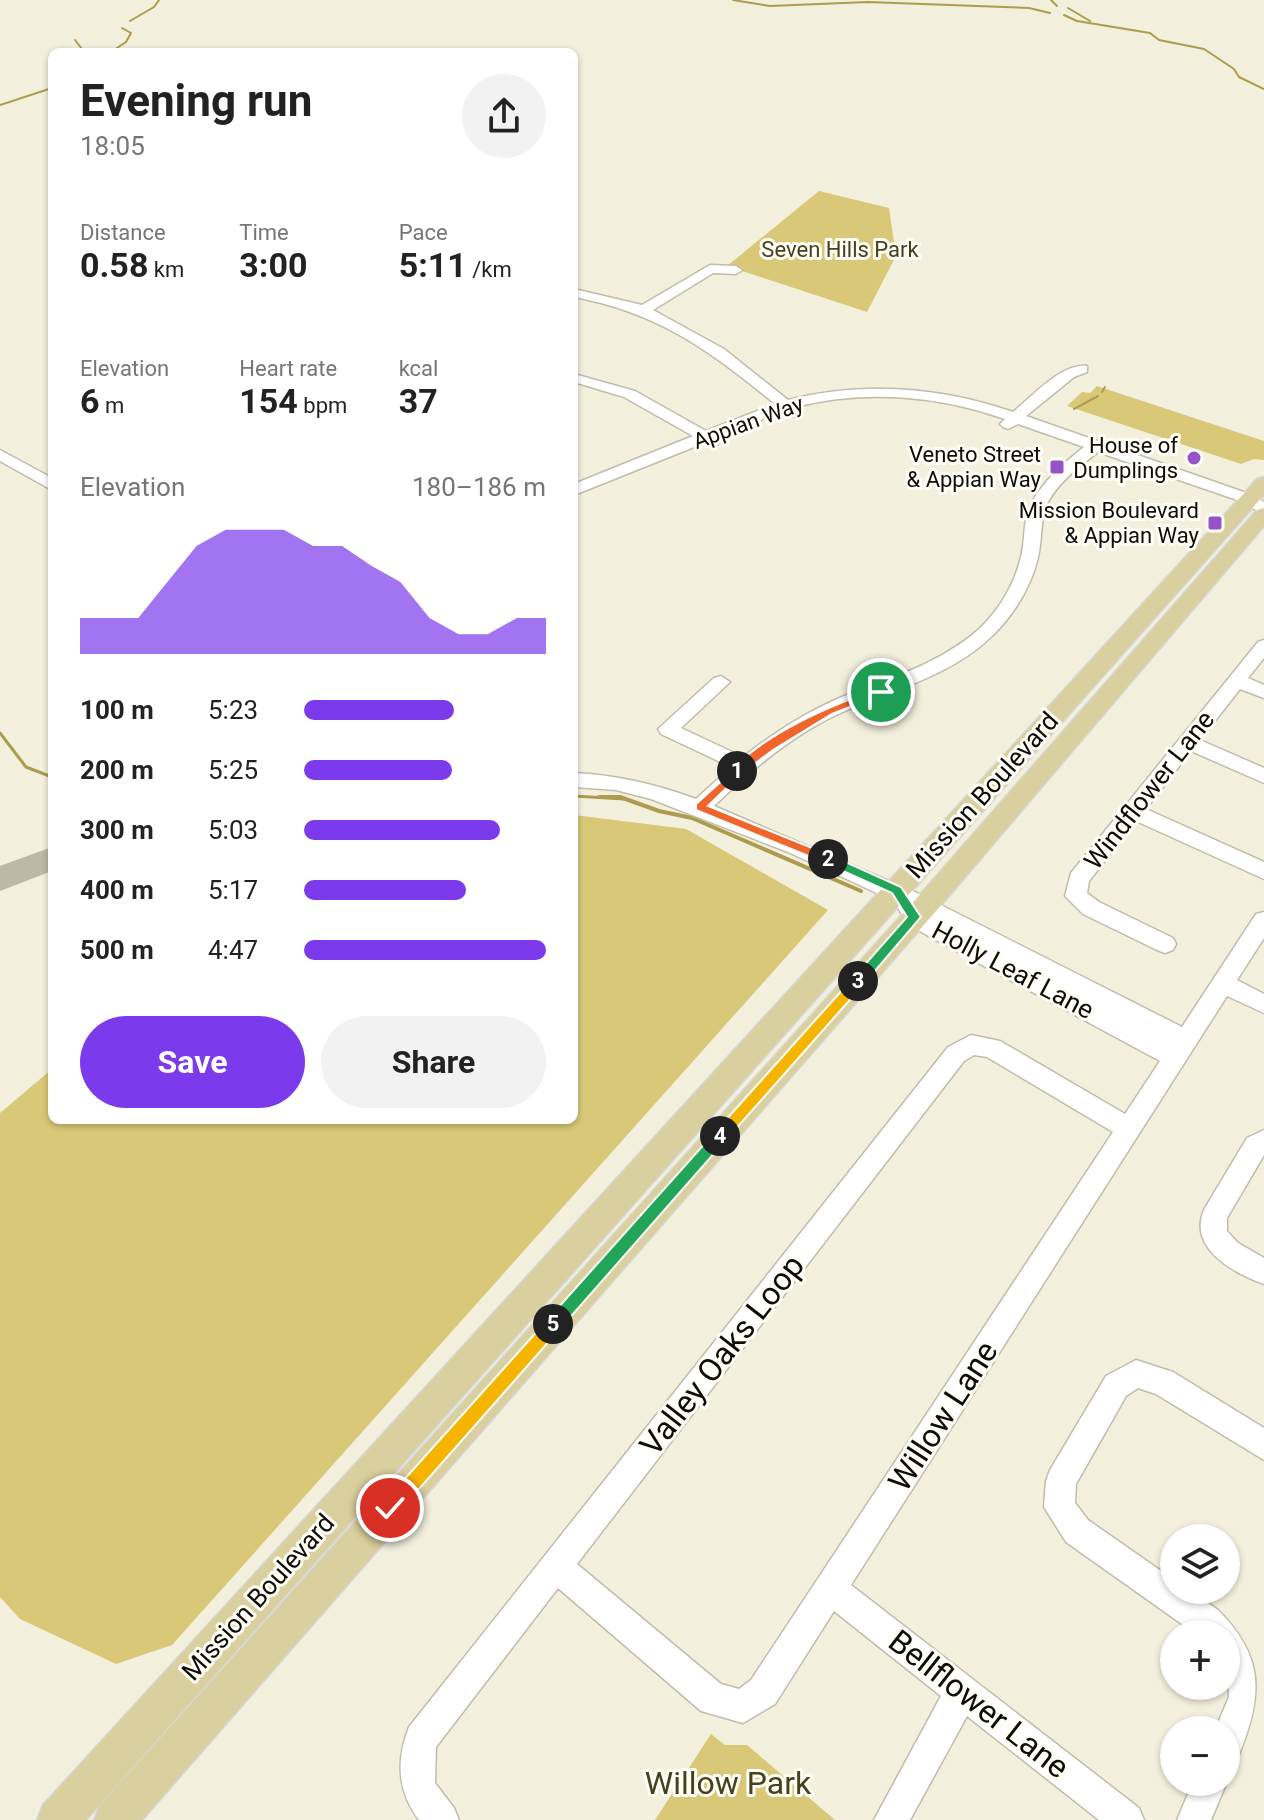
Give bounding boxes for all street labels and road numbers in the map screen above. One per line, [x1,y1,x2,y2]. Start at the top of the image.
street label: Appian Way [690,391,807,454]
street label: Windflower Lane [1078,705,1220,875]
street label: Mission Boulevard [900,706,1064,884]
street label: Holly Leaf Lane [927,915,1099,1025]
street label: Valley Oaks Loop [632,1247,812,1463]
street label: Willow Lane [880,1334,1006,1498]
street label: Mission Boulevard [176,1508,340,1686]
street label: Bellflower Lane [881,1622,1077,1786]

